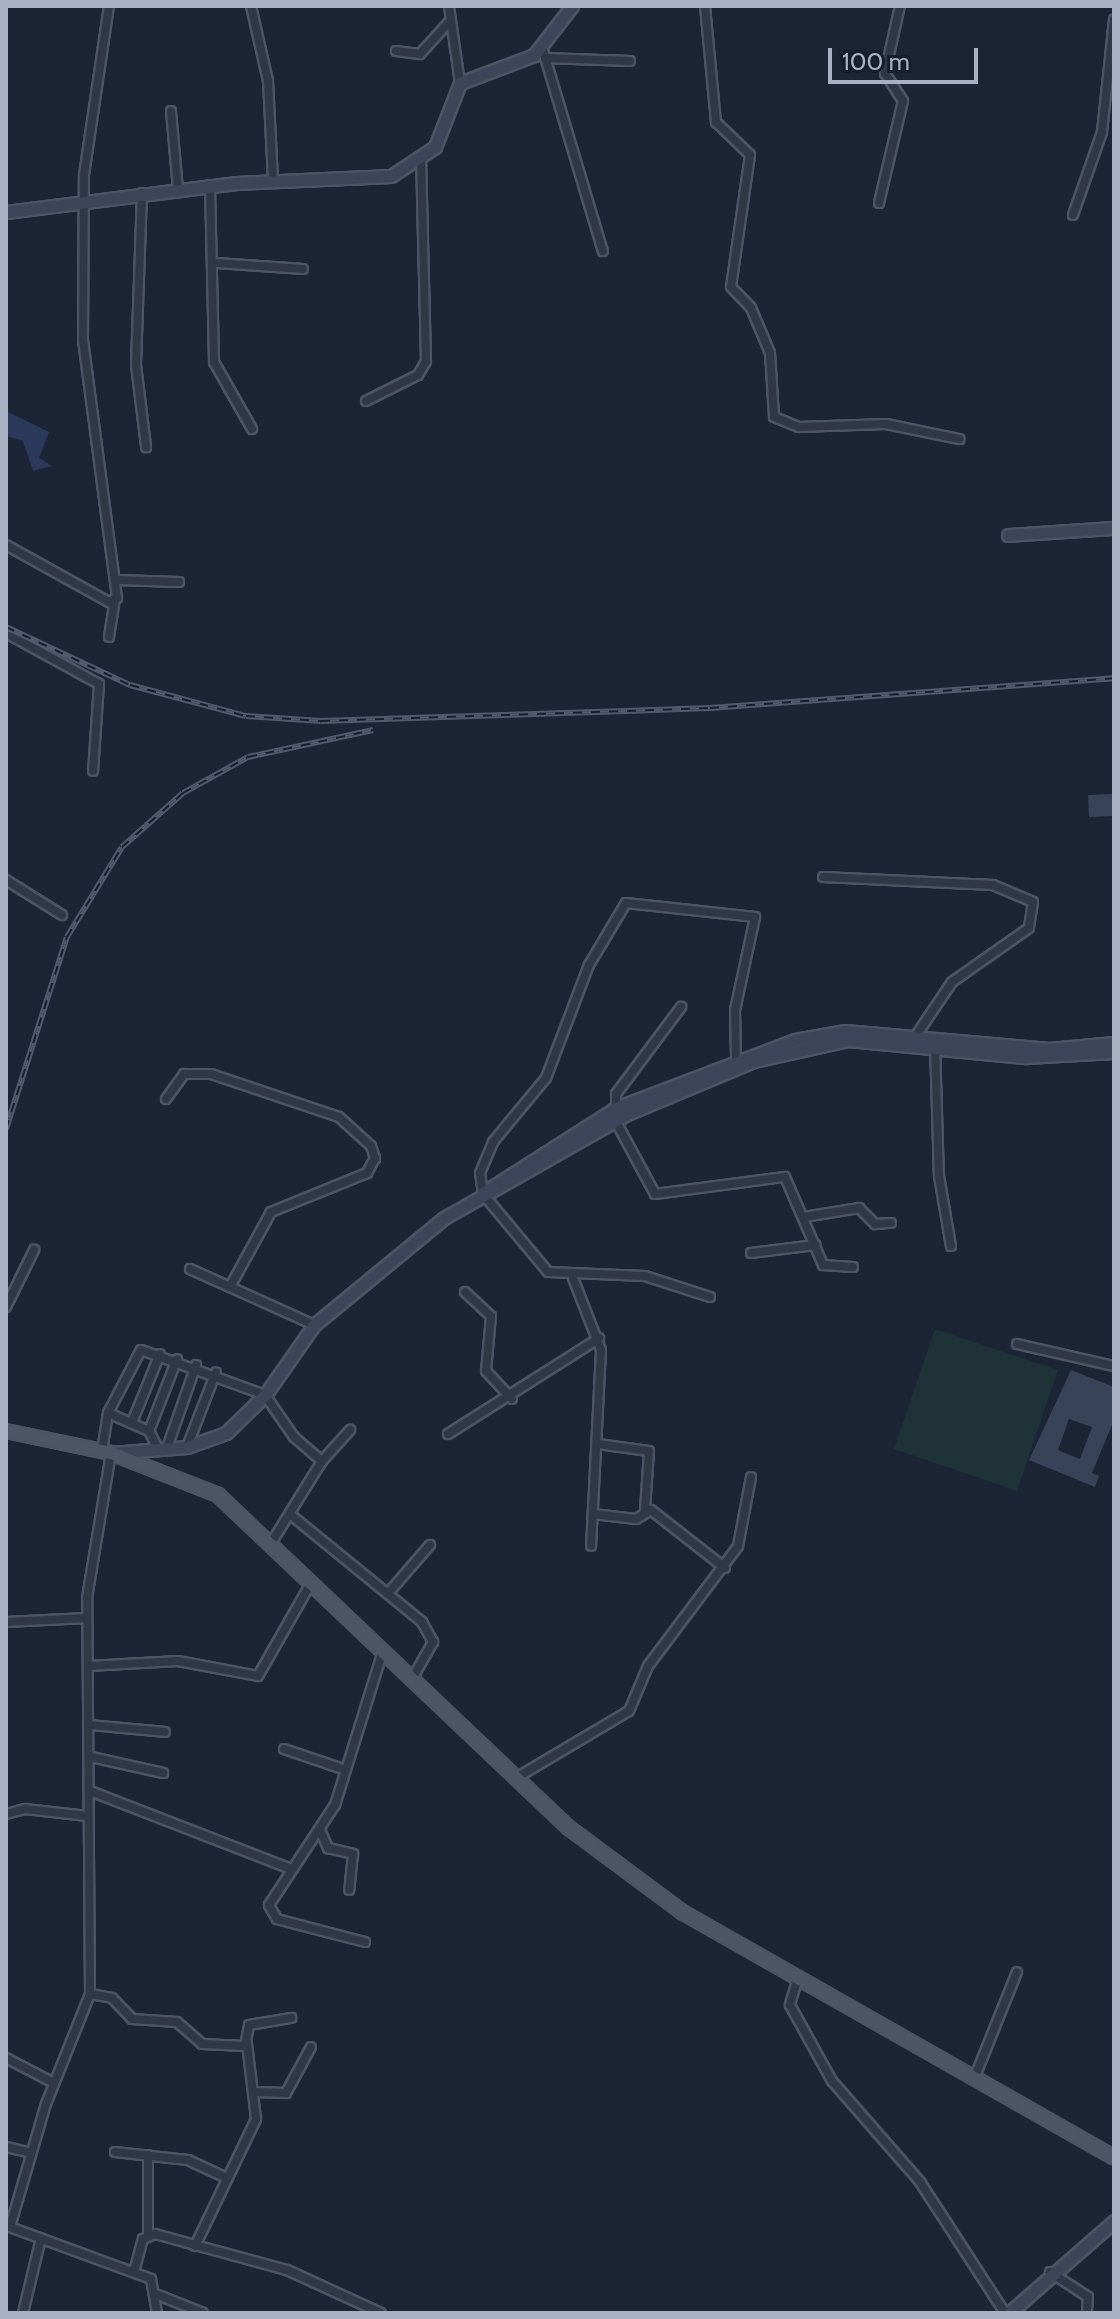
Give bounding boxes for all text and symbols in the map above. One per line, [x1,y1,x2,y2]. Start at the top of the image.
scale bar [832,32,982,82]
text: 100 m [842,47,910,76]

